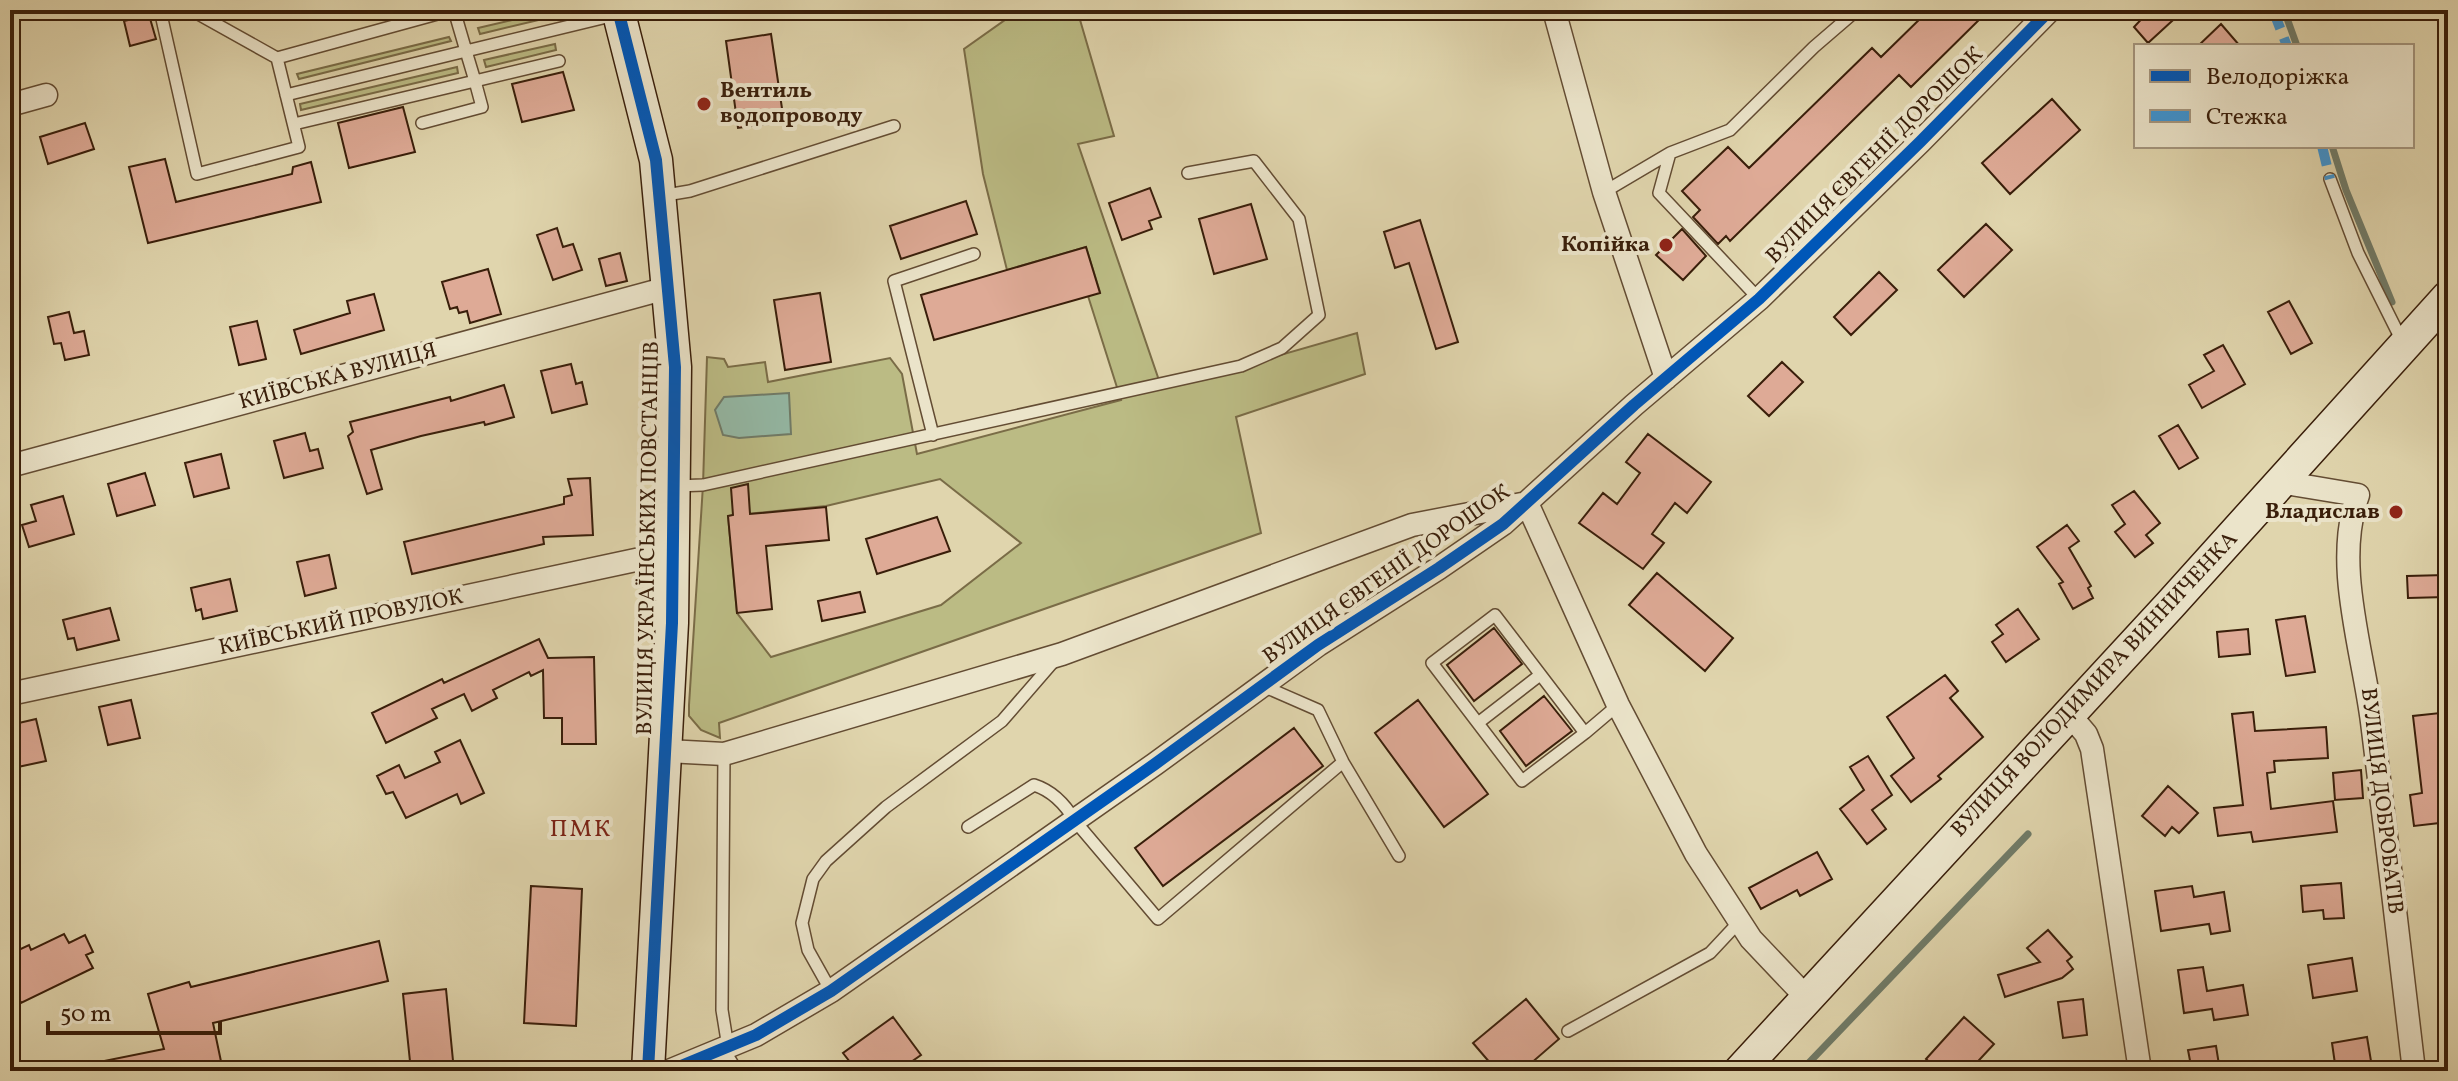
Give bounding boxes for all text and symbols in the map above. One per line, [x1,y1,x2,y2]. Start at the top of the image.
street label: ВУЛИЦЯ ЄВГЕНІЇ ДОРОШОК [1759,40,1991,272]
legend [2134,44,2414,148]
text: Велодоріжка [2206,61,2349,95]
place label: Вентиль водопроводу [720,76,863,132]
marker: Вентиль водопроводу [695,95,713,113]
text: Стежка [2206,101,2288,135]
place label: Копійка [1561,230,1650,261]
marker: Копійка [1657,236,1675,254]
street label: КИЇВСЬКА ВУЛИЦЯ [236,336,440,418]
street label: ВУЛИЦЯ УКРАЇНСЬКИХ ПОВСТАНЦІВ [630,341,668,735]
street label: ВУЛИЦЯ ЄВГЕНІЇ ДОРОШОК [1257,477,1517,673]
place label: Владислав [2265,497,2380,528]
marker: Владислав [2387,503,2405,521]
street label: ВУЛИЦЯ ВОЛОДИМИРА ВИННИЧЕНКА [1944,525,2246,845]
street label: КИЇВСЬКИЙ ПРОВУЛОК [216,582,466,664]
street label: ВУЛИЦЯ ДОБРОБАТІВ [2352,686,2410,916]
district label: ПМК [550,813,612,847]
scale bar [48,985,220,1035]
text: 50 m [60,998,112,1032]

